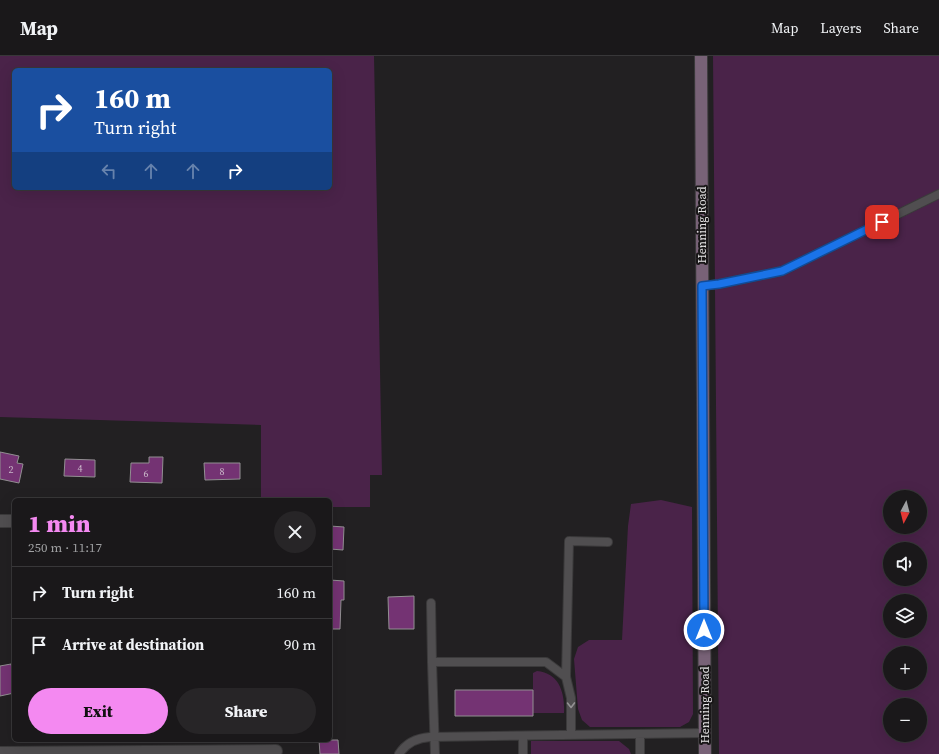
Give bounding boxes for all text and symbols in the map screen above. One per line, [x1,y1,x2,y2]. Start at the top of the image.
text: Map [20,15,58,41]
text: Map [771,18,798,38]
text: Layers [820,18,862,38]
text: Share [884,18,919,38]
text: 160 m [94,79,171,117]
icon: right [28,84,80,136]
text: Turn right [94,115,176,140]
icon: left [98,160,120,182]
icon: ahead [140,160,162,182]
icon: ahead [182,160,204,182]
icon: right [224,160,246,182]
street label: Henning Road [694,186,710,263]
pin [865,205,899,239]
icon: arrive [871,211,893,233]
house number: 4 [78,462,83,475]
house number: 2 [9,463,14,476]
house number: 8 [220,465,225,478]
house number: 6 [144,467,149,480]
north arrow [883,490,927,534]
map controls [883,490,927,742]
text: 1 min [28,507,91,540]
button: close [274,511,316,553]
text: 250 m · 11:17 [28,539,102,556]
button: sound [883,542,927,586]
icon: right [28,582,50,604]
text: Turn right [62,582,134,603]
text: 160 m [276,582,316,603]
button: layers [883,594,927,638]
position arrow [683,609,725,651]
icon: arrive [28,634,50,656]
text: Arrive at destination [62,634,204,655]
text: 90 m [284,634,316,655]
button: + [883,646,927,690]
street label: Henning Road [697,666,713,743]
button: Exit [28,688,168,734]
button: Share [176,688,316,734]
button: − [883,698,927,742]
one-way arrow [567,702,575,708]

